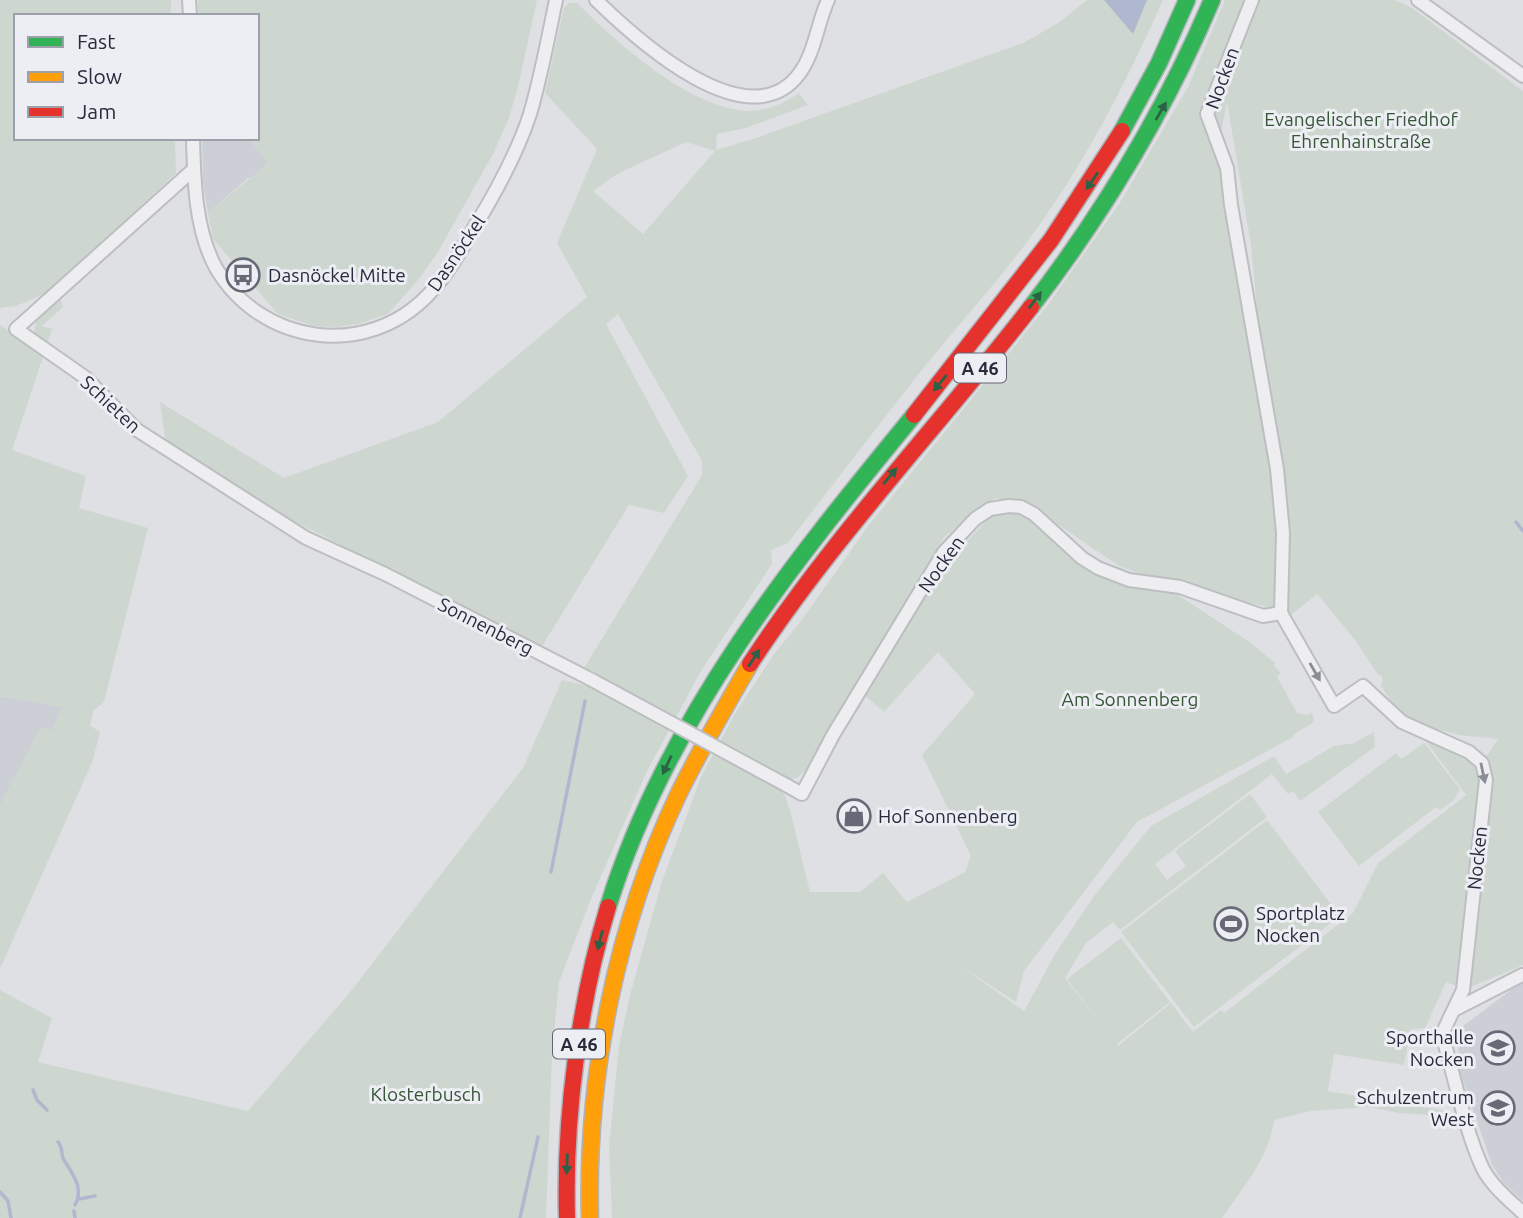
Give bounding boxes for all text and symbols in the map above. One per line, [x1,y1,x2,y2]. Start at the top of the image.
legend [14,14,259,140]
text: Fast [77,29,115,53]
street label: Nocken [1201,44,1243,112]
text: Slow [77,64,122,88]
text: Jam [77,99,116,123]
one-way arrow [1155,102,1167,121]
park label: Evangelischer Friedhof Ehrenhainstraße [1264,108,1459,152]
one-way arrow [1085,172,1098,191]
street label: Dasnöckel [423,211,489,295]
bus stop icon: Dasnöckel Mitte [224,256,262,294]
place label: Dasnöckel Mitte [268,264,406,286]
one-way arrow [1027,291,1041,309]
road number: A 46 [954,354,1006,382]
street label: Schieten [77,371,145,437]
one-way arrow [933,373,948,391]
one-way arrow [883,467,898,485]
street label: Nocken [914,531,968,597]
street label: Sonnenberg [435,593,537,659]
one-way arrow [747,648,760,667]
one-way arrow [1309,662,1321,682]
park label: Am Sonnenberg [1062,688,1198,710]
one-way arrow [661,755,673,775]
one-way arrow [1477,763,1488,785]
shop icon: Hof Sonnenberg [835,797,873,835]
place label: Hof Sonnenberg [878,805,1018,827]
street label: Nocken [1463,825,1491,891]
place label: Sportplatz Nocken [1256,902,1345,946]
sports icon: Sportplatz Nocken [1212,905,1250,943]
one-way arrow [594,929,605,951]
place label: Sporthalle Nocken [1386,1026,1474,1070]
school or university icon: Sporthalle Nocken [1479,1029,1517,1067]
road number: A 46 [553,1030,605,1058]
park label: Klosterbusch [371,1083,481,1105]
place label: Schulzentrum West [1357,1086,1475,1130]
school or university icon: Schulzentrum West [1479,1089,1517,1127]
one-way arrow [562,1153,573,1175]

